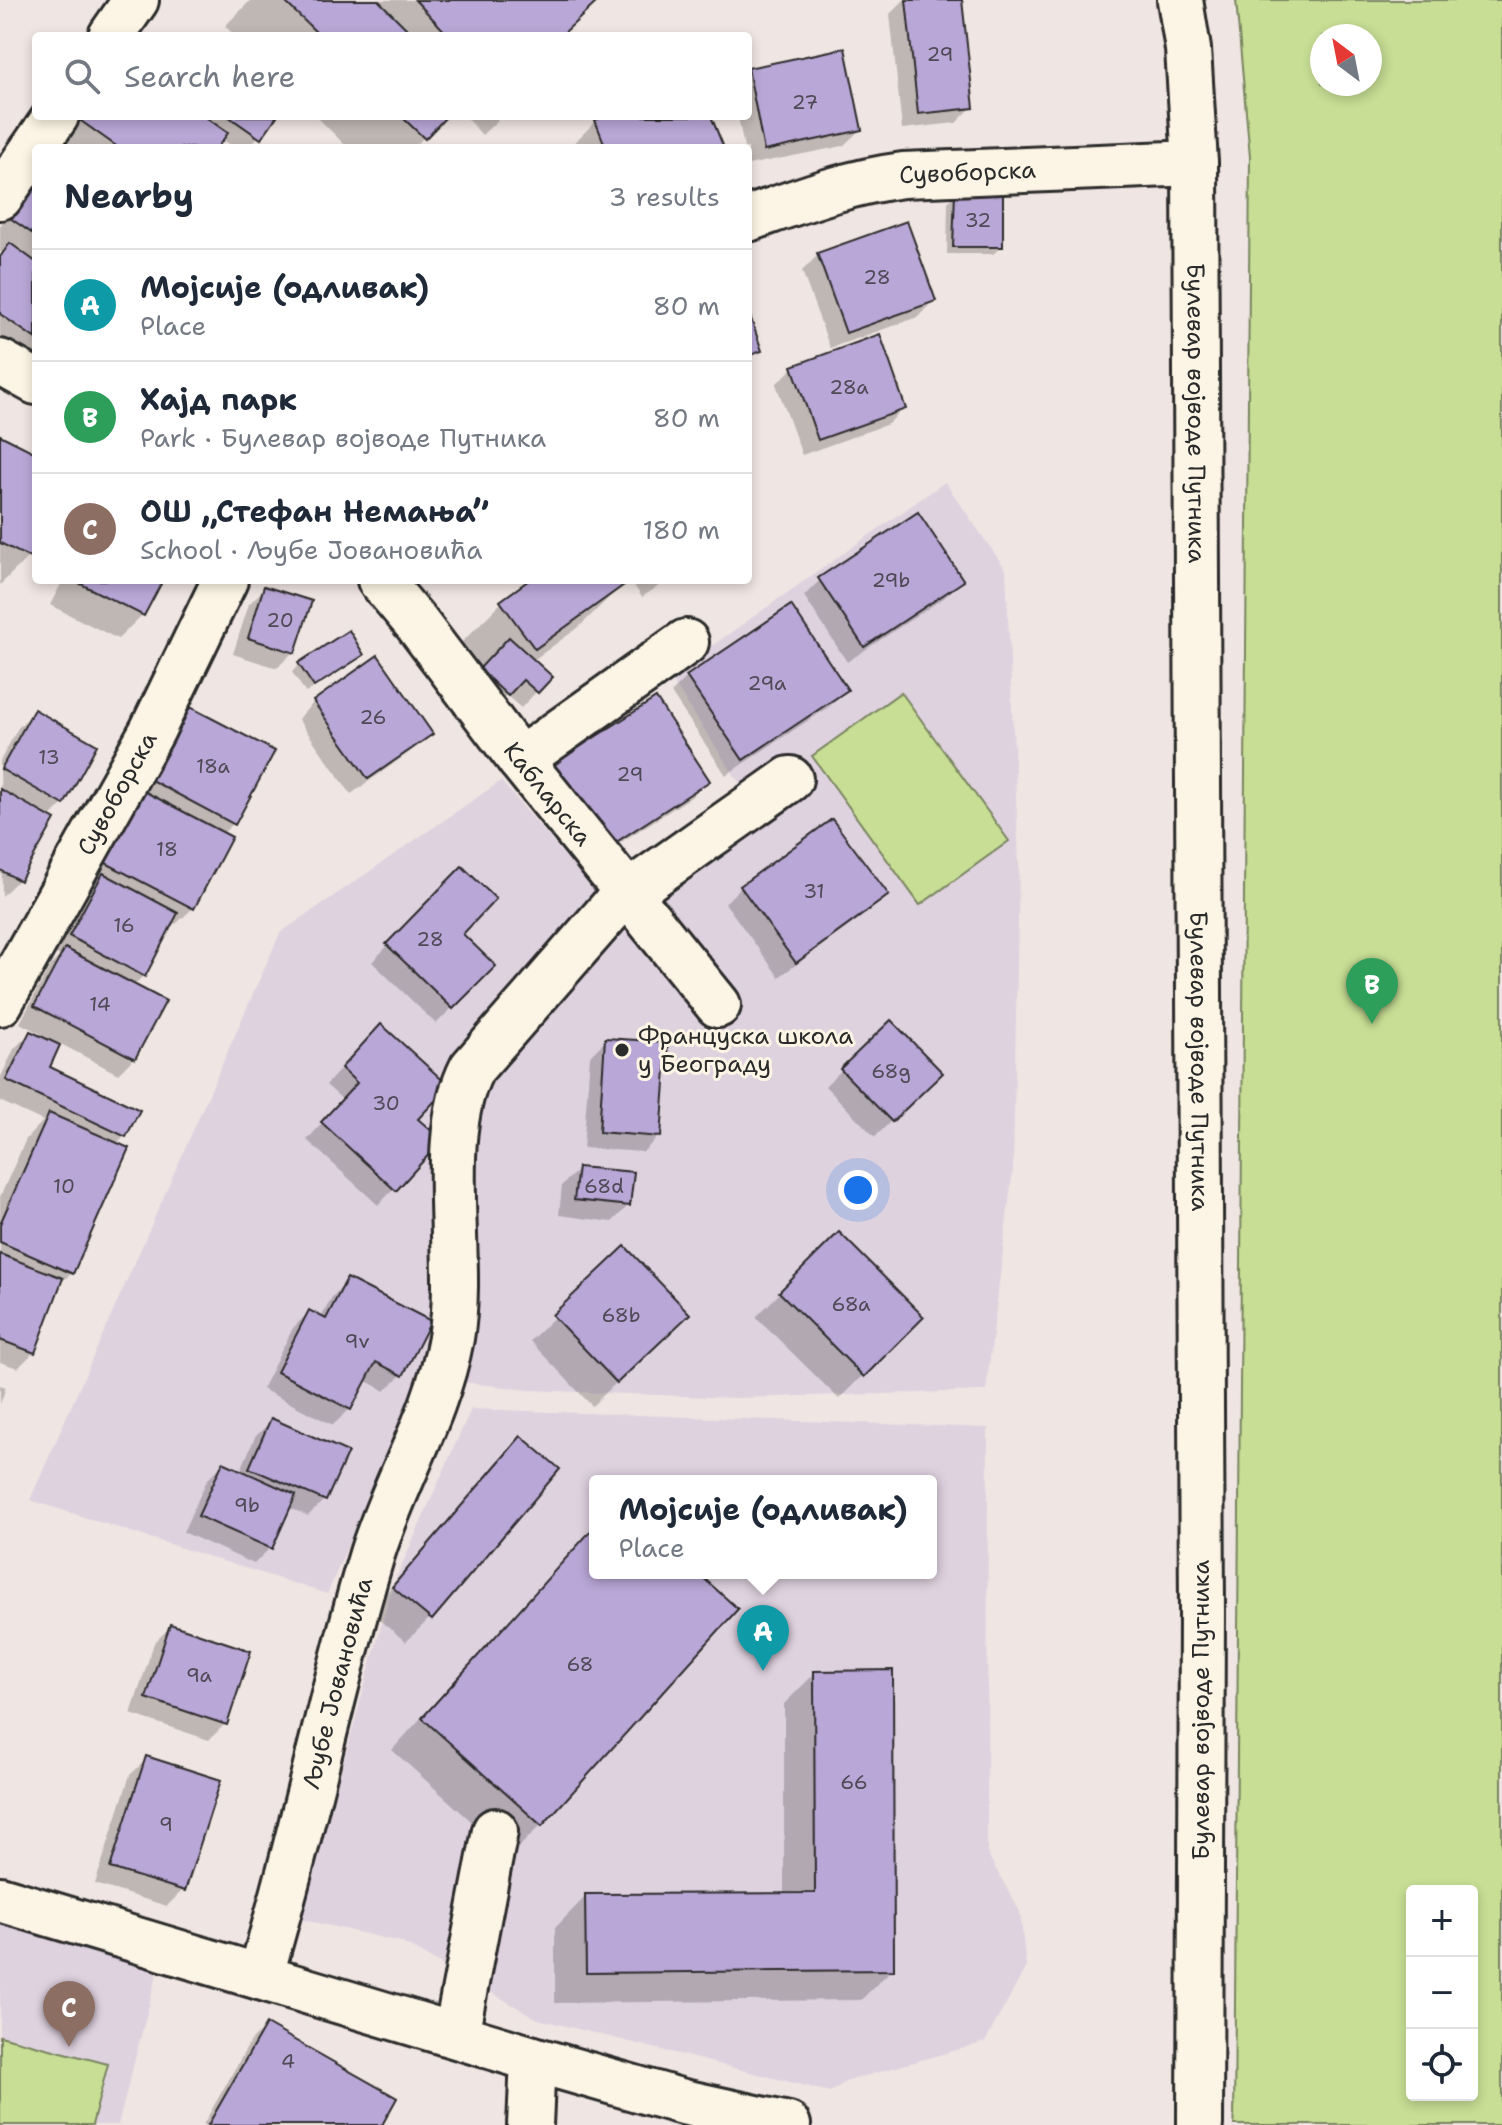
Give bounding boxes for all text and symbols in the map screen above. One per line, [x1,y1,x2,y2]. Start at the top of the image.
north arrow [1310,24,1382,96]
search box [32,32,752,120]
house number: 29 [927,41,953,67]
icon: search [60,54,104,98]
text: Search here [124,56,295,97]
house number: 27 [792,89,818,115]
street label: Сувоборска [898,154,1037,191]
text: Nearby [64,173,194,219]
text: 3 results [608,179,720,214]
house number: 32 [965,207,991,233]
street label: Булевар војводе Путника [1179,263,1213,564]
house number: 28 [863,264,891,290]
text: Мојсије (одливак) [140,267,429,308]
text: A [80,288,100,323]
text: 80 m [653,288,720,323]
text: Place [140,308,206,343]
house number: 28a [829,374,869,400]
text: Хајд парк [140,379,297,420]
text: B [82,400,98,435]
text: 80 m [653,400,720,435]
text: Park · Булевар војводе Путника [140,420,546,455]
text: ОШ „Стефан Немања” [140,491,489,532]
text: C [82,512,98,547]
text: 180 m [642,512,720,547]
text: School · Љубе Јовановића [140,532,482,567]
house number: 29b [872,567,910,593]
house number: 20 [266,607,294,633]
house number: 29a [748,670,787,696]
house number: 26 [359,704,387,730]
street label: Сувоборска [70,726,164,861]
street label: Кабларска [496,736,599,853]
house number: 13 [38,744,60,770]
house number: 18a [196,753,231,779]
house number: 29 [617,761,643,787]
house number: 18 [156,836,178,862]
house number: 31 [803,878,825,904]
street label: Булевар војводе Путника [1183,911,1216,1212]
house number: 16 [113,912,135,938]
house number: 28 [416,926,444,952]
pin: B [1346,958,1398,1024]
house number: 14 [89,991,111,1017]
place label: Француска школа у Београду [638,1020,853,1080]
marker: Француска школа у Београду [613,1041,631,1059]
house number: 68g [871,1058,911,1084]
house number: 30 [372,1090,400,1116]
your location [838,1170,878,1210]
house number: 10 [53,1173,75,1199]
house number: 68d [584,1173,624,1199]
house number: 68a [831,1291,871,1317]
house number: 68b [602,1302,640,1328]
house number: 9v [344,1328,370,1354]
popup [589,1475,937,1579]
text: Мојсије (одливак) [618,1489,908,1530]
house number: 9b [234,1492,260,1518]
text: Place [618,1530,685,1565]
street label: Булевар војводе Путника [1185,1560,1217,1860]
street label: Љубе Јовановића [295,1573,380,1792]
pin: A [737,1605,789,1671]
house number: 68 [566,1651,594,1677]
house number: 9a [186,1662,213,1688]
house number: 66 [840,1769,868,1795]
house number: 9 [159,1811,173,1837]
map controls [1406,1885,1478,2101]
button: + [1406,1885,1478,1957]
button: − [1406,1957,1478,2029]
pin: C [43,1981,95,2047]
button: locate [1406,2029,1478,2101]
house number: 4 [281,2048,295,2074]

